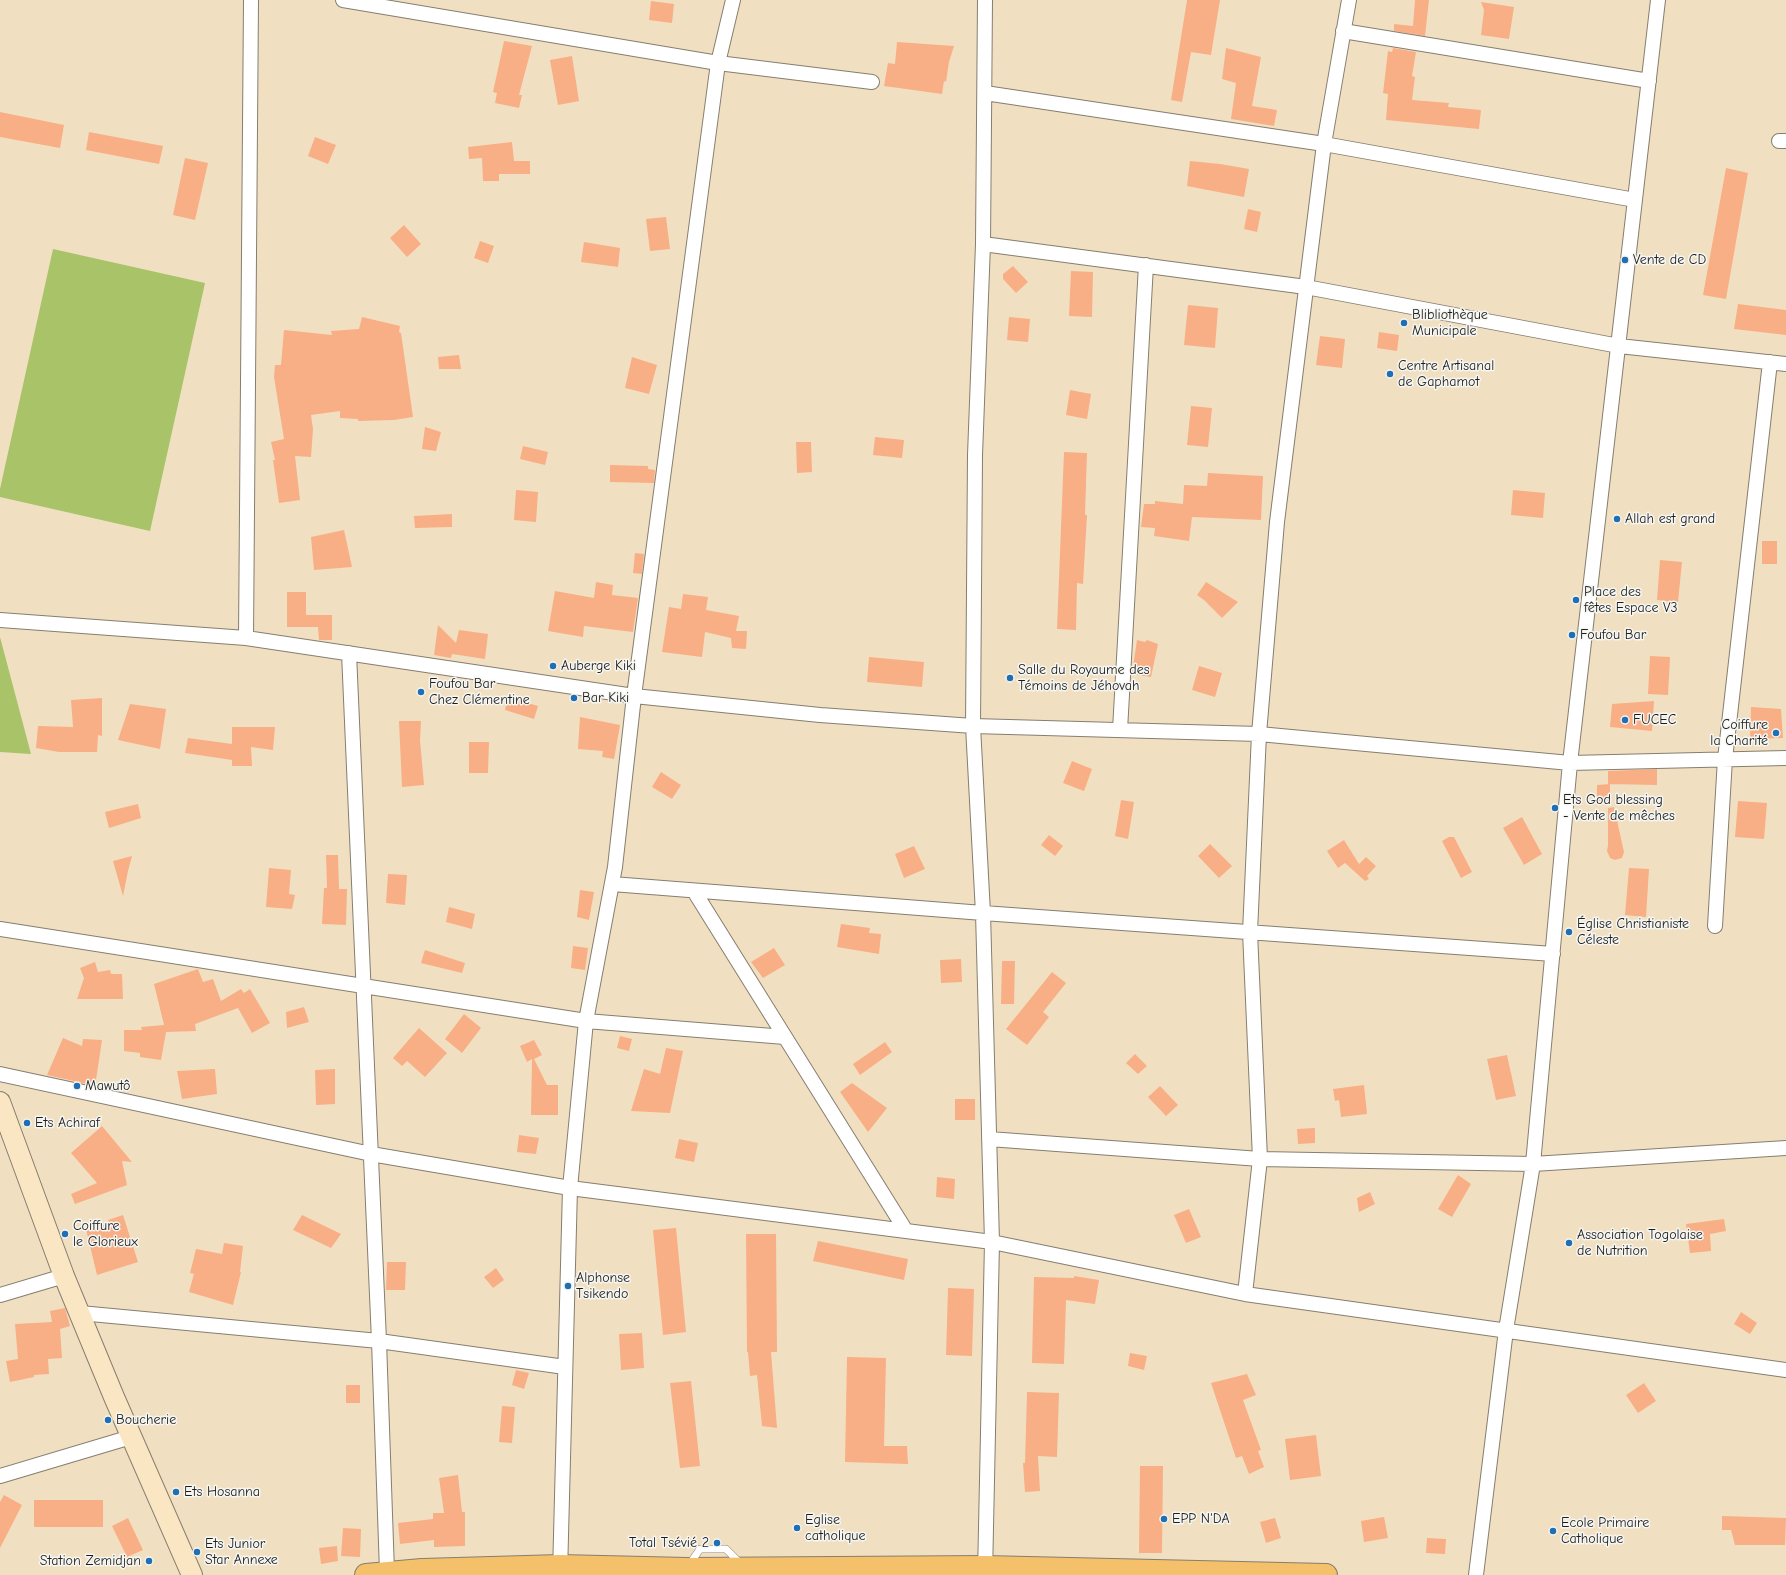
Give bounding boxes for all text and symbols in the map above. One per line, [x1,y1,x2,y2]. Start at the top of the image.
place label: Vente de CD [1633,252,1706,268]
marker: Vente de CD [1620,255,1630,265]
place label: Blibliothèque Municipale [1412,307,1488,340]
marker: Blibliothèque Municipale [1399,318,1409,328]
place label: Centre Artisanal de Gaphamot [1398,358,1494,390]
marker: Centre Artisanal de Gaphamot [1385,369,1395,379]
place label: Allah est grand [1625,511,1715,527]
marker: Allah est grand [1612,514,1622,524]
place label: Place des fêtes Espace V3 [1584,584,1678,616]
marker: Place des fêtes Espace V3 [1571,595,1581,605]
place label: Foufou Bar [1580,627,1646,643]
marker: Foufou Bar [1567,630,1577,640]
place label: Auberge Kiki [561,658,636,674]
marker: Auberge Kiki [548,661,558,671]
place label: Salle du Royaume des Témoins de Jéhovah [1018,662,1149,694]
marker: Salle du Royaume des Témoins de Jéhovah [1005,673,1015,683]
place label: Foufou Bar Chez Clémentine [429,676,530,708]
marker: Foufou Bar Chez Clémentine [416,687,426,697]
place label: Bar Kiki [582,690,629,706]
marker: Bar Kiki [569,693,579,703]
place label: FUCEC [1633,712,1676,728]
marker: FUCEC [1620,715,1630,725]
place label: Coiffure la Charité [1710,717,1768,750]
marker: Coiffure la Charité [1771,728,1781,738]
place label: Ets God blessing - Vente de mêches [1563,792,1675,824]
marker: Ets God blessing - Vente de mêches [1550,803,1560,813]
place label: Église Christianiste Céleste [1577,916,1689,948]
marker: Église Christianiste Céleste [1564,927,1574,937]
place label: Mawutô [85,1078,130,1094]
marker: Mawutô [72,1081,82,1091]
place label: Ets Achiraf [35,1115,100,1131]
marker: Ets Achiraf [22,1118,32,1128]
place label: Coiffure le Glorieux [73,1218,138,1250]
place label: Association Togolaise de Nutrition [1577,1227,1703,1260]
marker: Coiffure le Glorieux [60,1229,70,1239]
marker: Association Togolaise de Nutrition [1564,1238,1574,1248]
place label: Alphonse Tsikendo [576,1270,630,1302]
marker: Alphonse Tsikendo [563,1281,573,1291]
place label: Boucherie [116,1412,176,1428]
marker: Boucherie [103,1415,113,1425]
place label: Ets Hosanna [184,1484,260,1500]
marker: Ets Hosanna [171,1487,181,1497]
place label: EPP N'DA [1172,1511,1230,1527]
place label: Eglise catholique [805,1512,866,1544]
marker: EPP N'DA [1159,1514,1169,1524]
place label: Ecole Primaire Catholique [1561,1515,1649,1548]
marker: Eglise catholique [792,1523,802,1533]
marker: Ecole Primaire Catholique [1548,1526,1558,1536]
place label: Total Tsévié 2 [629,1535,709,1551]
place label: Ets Junior Star Annexe [205,1536,278,1568]
marker: Total Tsévié 2 [712,1538,722,1548]
marker: Ets Junior Star Annexe [192,1547,202,1557]
place label: Station Zemidjan [40,1553,141,1569]
marker: Station Zemidjan [144,1556,154,1566]

